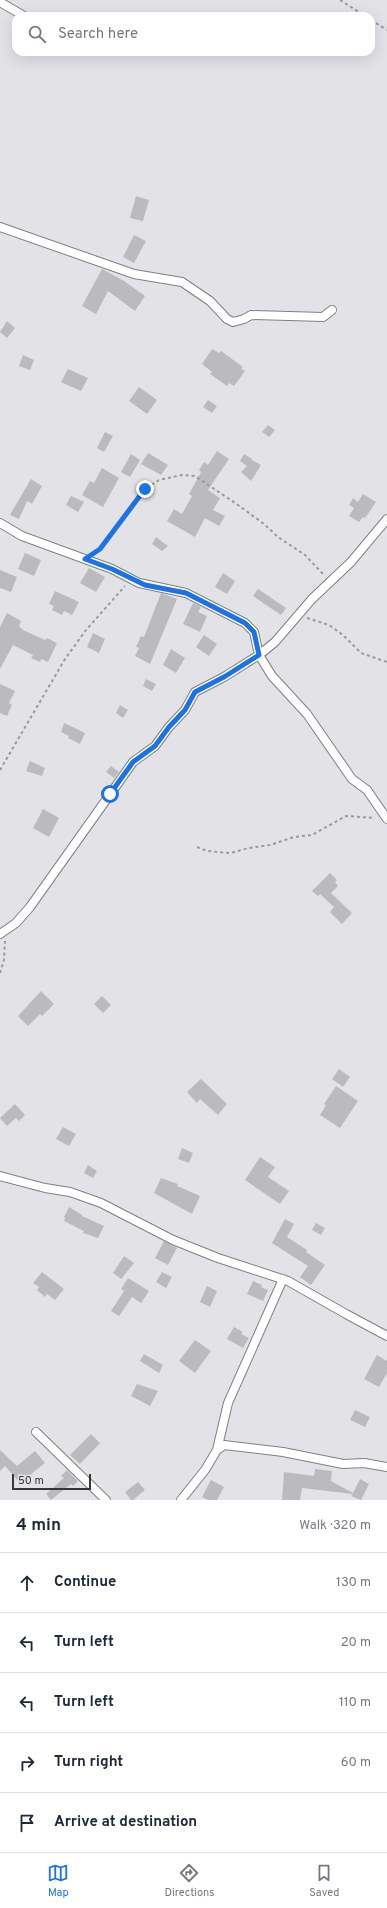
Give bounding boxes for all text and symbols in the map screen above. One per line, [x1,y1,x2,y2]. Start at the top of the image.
search box [12,12,375,56]
icon: search [26,23,48,45]
text: Search here [58,25,138,44]
route end [136,480,154,498]
route start [101,785,119,803]
scale bar [12,1472,91,1491]
text: 50 m [18,1474,44,1488]
text: 4 min [16,1515,61,1537]
text: Walk · 320 m [299,1518,371,1534]
icon: ahead [16,1572,38,1594]
text: Continue [54,1573,116,1592]
text: 130 m [336,1575,371,1591]
icon: left [16,1632,38,1654]
text: Turn left [54,1633,114,1652]
text: 20 m [341,1635,371,1651]
icon: left [16,1692,38,1714]
text: Turn left [54,1693,114,1712]
text: 110 m [339,1695,371,1711]
icon: right [16,1752,38,1774]
text: Turn right [54,1753,123,1772]
text: 60 m [341,1755,371,1771]
icon: arrive [16,1812,38,1834]
text: Arrive at destination [54,1813,197,1832]
tab: Map [47,1862,69,1900]
tab: Directions [164,1862,214,1900]
tab: Saved [309,1862,340,1900]

